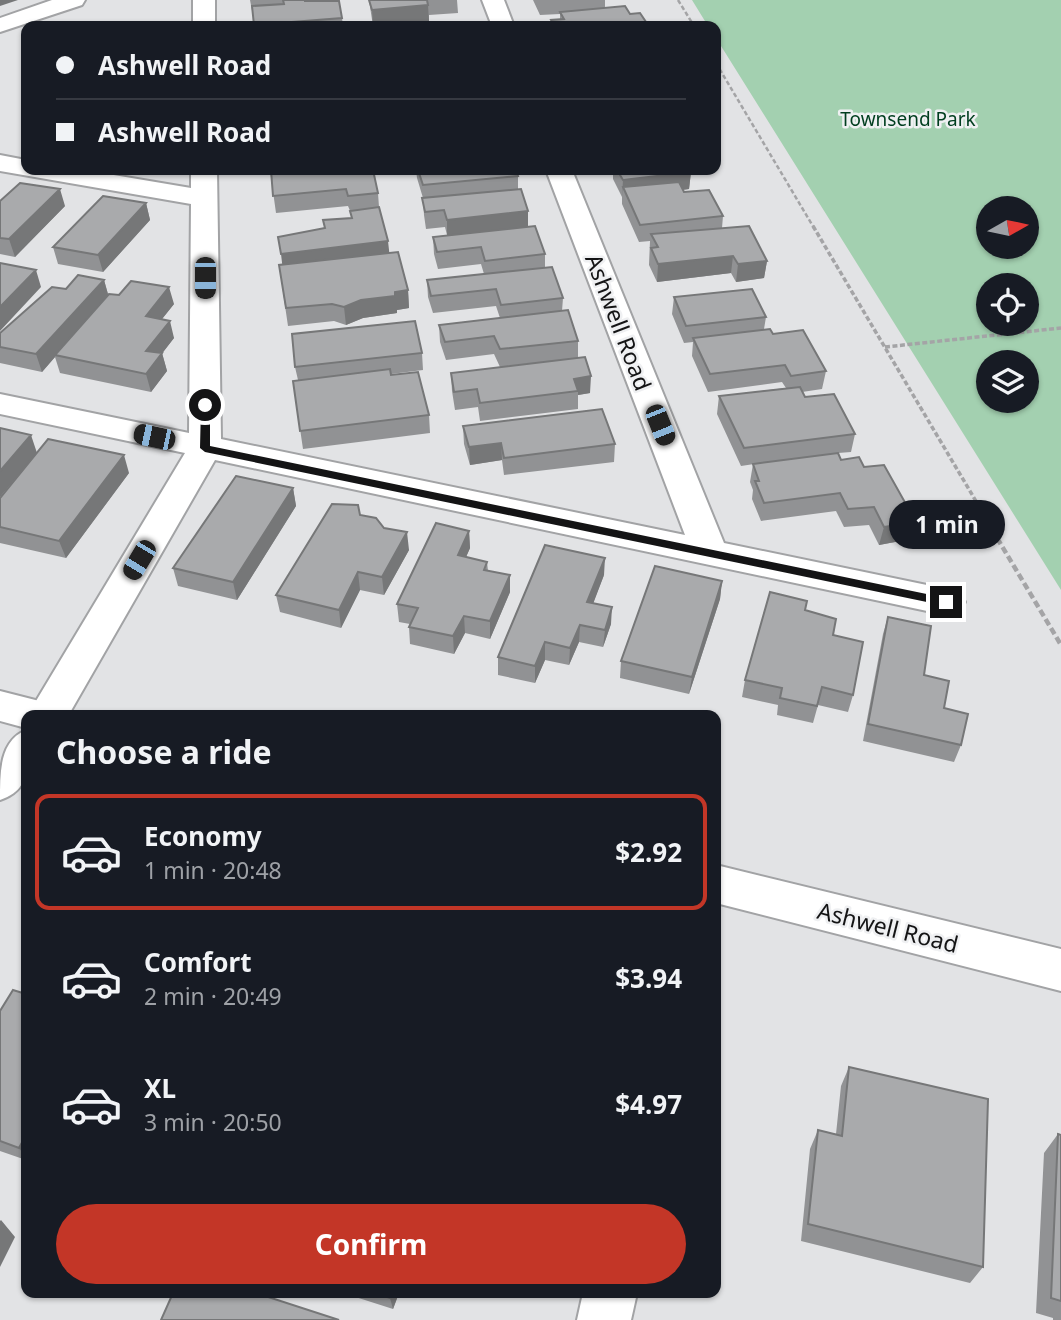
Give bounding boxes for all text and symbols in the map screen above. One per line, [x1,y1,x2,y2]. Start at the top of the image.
text: Ashwell Road [98,47,271,83]
park label: Townsend Park [840,106,976,132]
text: Ashwell Road [98,114,271,150]
north arrow [976,196,1040,259]
map controls [976,196,1039,413]
street label: Ashwell Road [578,249,660,395]
car [195,257,216,299]
button: locate [976,273,1039,336]
button: layers [976,350,1039,413]
route start [189,389,221,421]
car [643,402,678,448]
car [132,422,177,452]
callout: 1 min [888,500,1004,550]
text: 1 min [915,508,979,540]
car [120,537,159,583]
route end [930,586,962,618]
text: Choose a ride [56,730,272,773]
text: Economy [144,818,262,854]
icon: car [60,821,123,884]
text: $2.92 [615,834,682,870]
text: 1 min · 20:48 [144,854,282,886]
street label: Ashwell Road [814,894,962,960]
text: Comfort [144,944,252,980]
icon: car [60,947,123,1010]
text: $3.94 [615,960,682,996]
text: 2 min · 20:49 [144,980,282,1012]
text: XL [144,1070,176,1106]
icon: car [60,1073,123,1136]
text: $4.97 [615,1086,682,1122]
text: 3 min · 20:50 [144,1106,282,1138]
button: Confirm [56,1204,686,1284]

